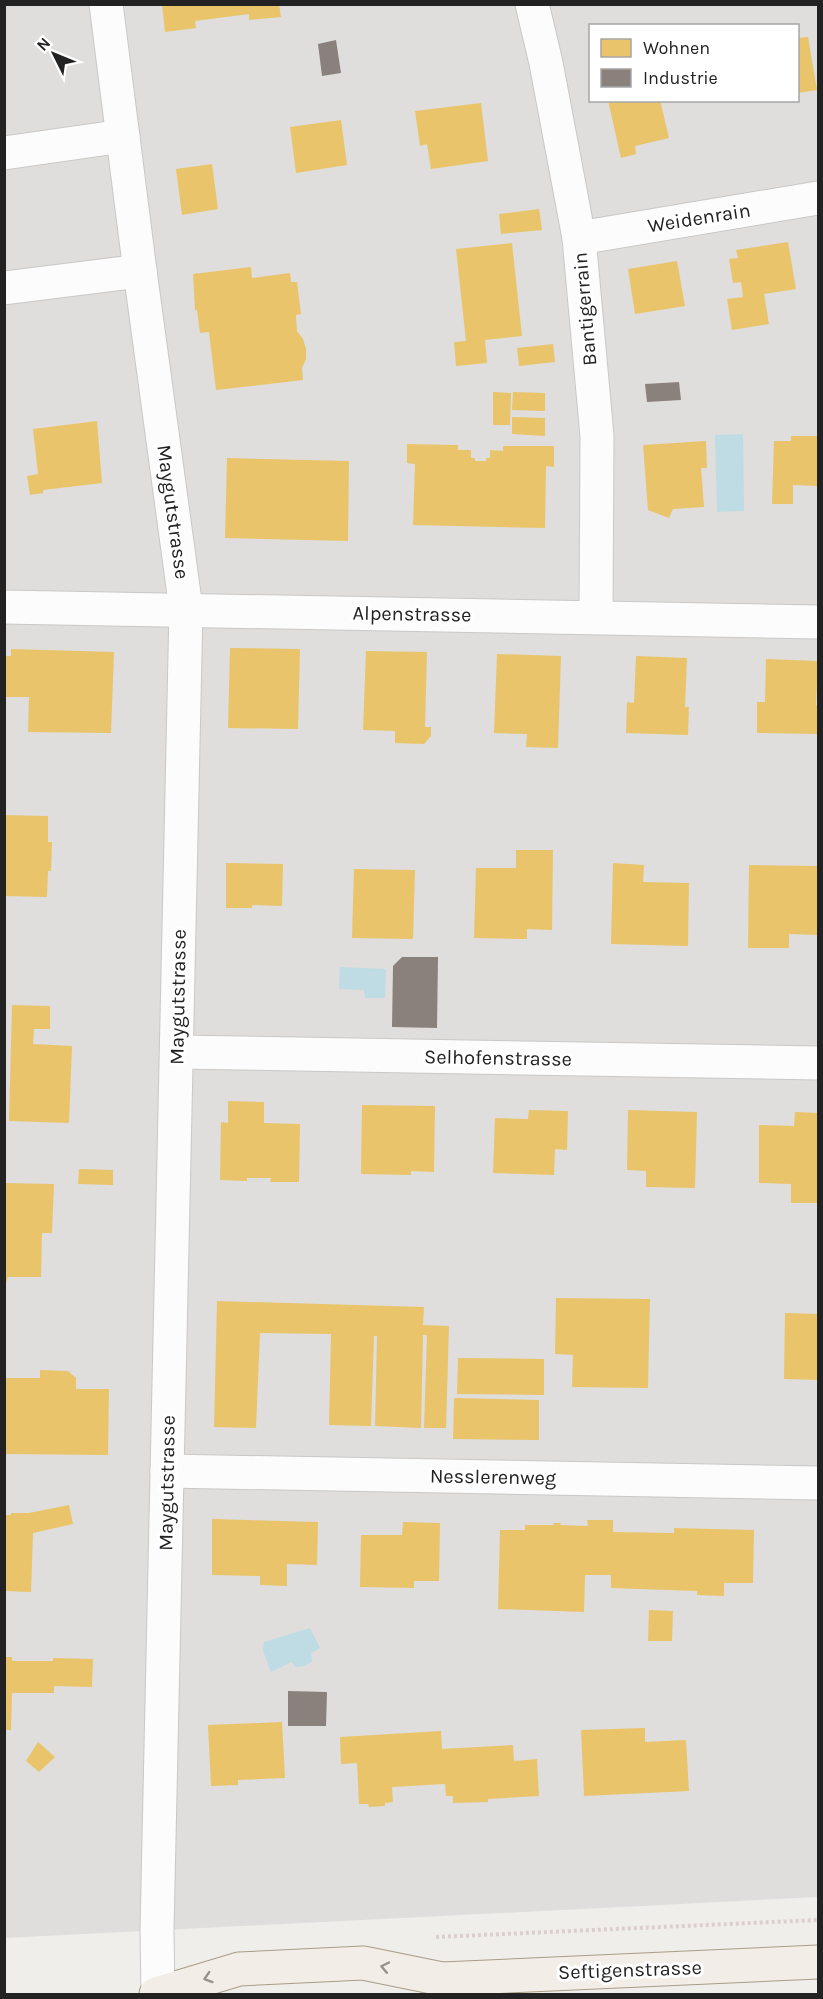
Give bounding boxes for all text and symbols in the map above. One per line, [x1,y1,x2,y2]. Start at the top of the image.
north arrow [24,24,84,84]
legend [589,24,799,102]
text: N [33,33,54,55]
text: Wohnen [643,37,710,59]
text: Industrie [643,67,718,89]
street label: Weidenrain [646,199,752,237]
street label: Bantigerrain [569,251,601,367]
street label: Maygutstrasse [152,443,194,581]
street label: Alpenstrasse [352,601,472,627]
street label: Maygutstrasse [165,929,191,1065]
street label: Selhofenstrasse [424,1045,572,1071]
street label: Maygutstrasse [154,1415,180,1551]
street label: Nesslerenweg [430,1464,556,1490]
street label: Seftigenstrasse [558,1956,702,1984]
one-way arrow [380,1961,390,1974]
one-way arrow [203,1971,214,1984]

